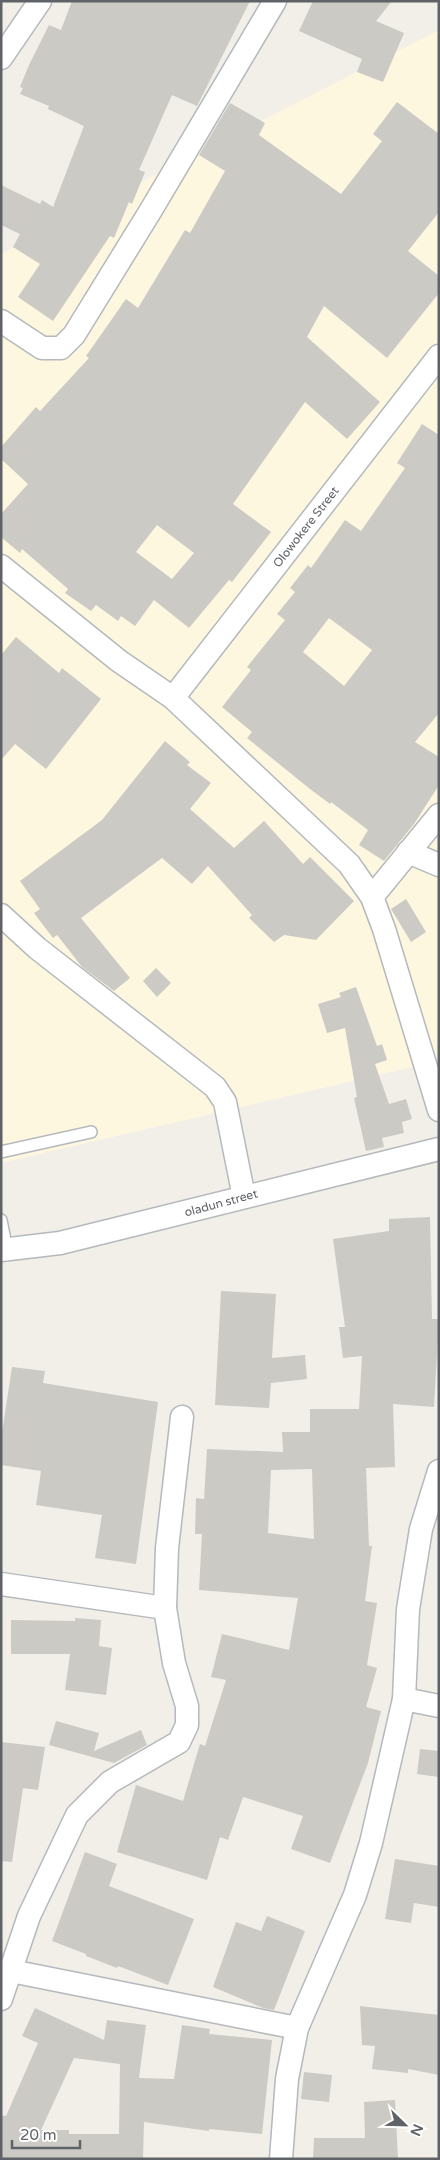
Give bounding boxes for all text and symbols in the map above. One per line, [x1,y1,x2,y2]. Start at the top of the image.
street label: Olowokere Street [270,484,342,570]
street label: oladun street [183,1186,260,1219]
north arrow [380,2100,430,2150]
scale bar [12,2118,80,2150]
text: N [406,2121,427,2138]
text: 20 m [20,2126,57,2144]

